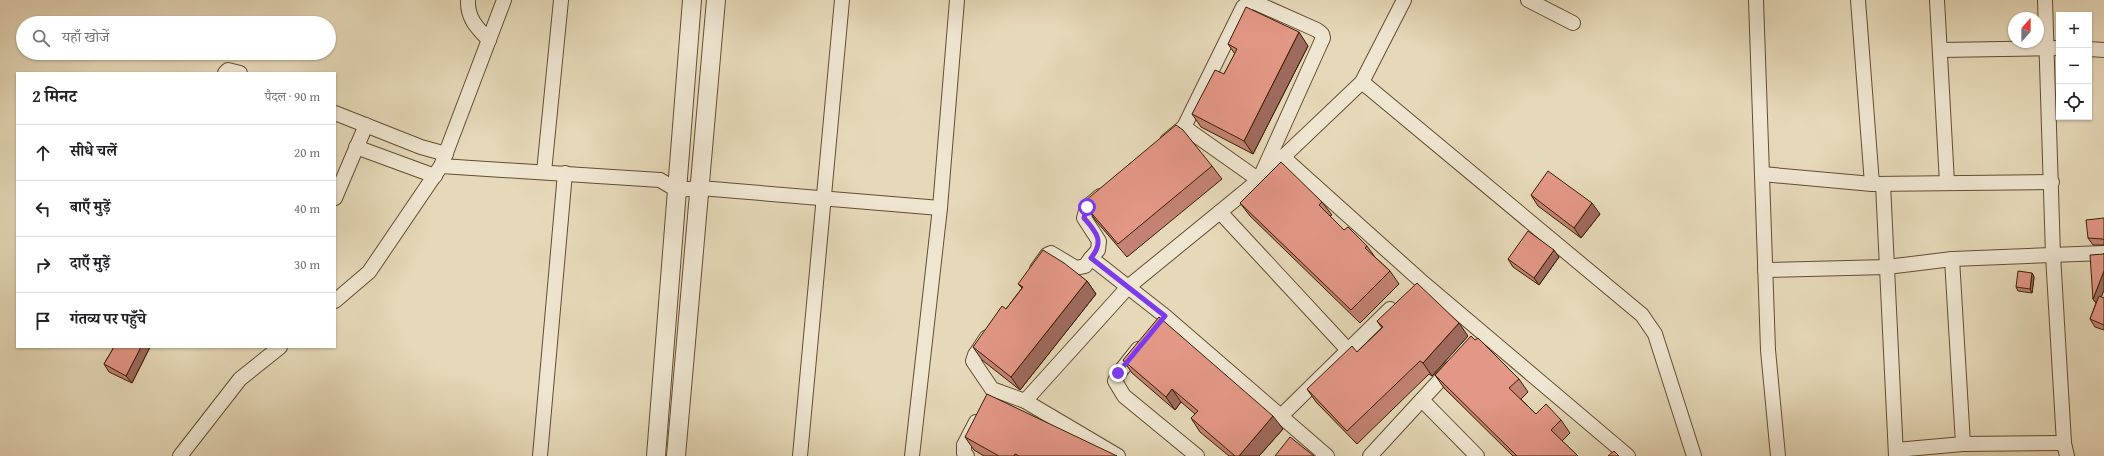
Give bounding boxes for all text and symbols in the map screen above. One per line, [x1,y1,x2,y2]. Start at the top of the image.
north arrow [2008,12,2044,48]
map controls [2056,12,2092,120]
button: + [2056,12,2092,48]
search box [16,16,336,60]
text: यहाँ खोजें [62,26,109,47]
icon: search [30,27,52,49]
button: − [2056,48,2092,84]
text: 2 मिनट [32,83,77,108]
button: locate [2056,84,2092,120]
text: पैदल · 90 m [265,87,320,106]
text: सीधे चलें [70,140,117,161]
icon: ahead [32,142,54,164]
text: 20 m [294,143,320,162]
text: बाएँ मुड़ें [70,196,111,217]
icon: left [32,198,54,220]
route start [1078,198,1096,216]
text: 40 m [294,199,320,218]
text: दाएँ मुड़ें [70,252,110,273]
icon: right [32,254,54,276]
text: 30 m [294,255,320,274]
text: गंतव्य पर पहुँचे [70,308,146,329]
icon: arrive [32,310,54,332]
route end [1109,364,1127,382]

